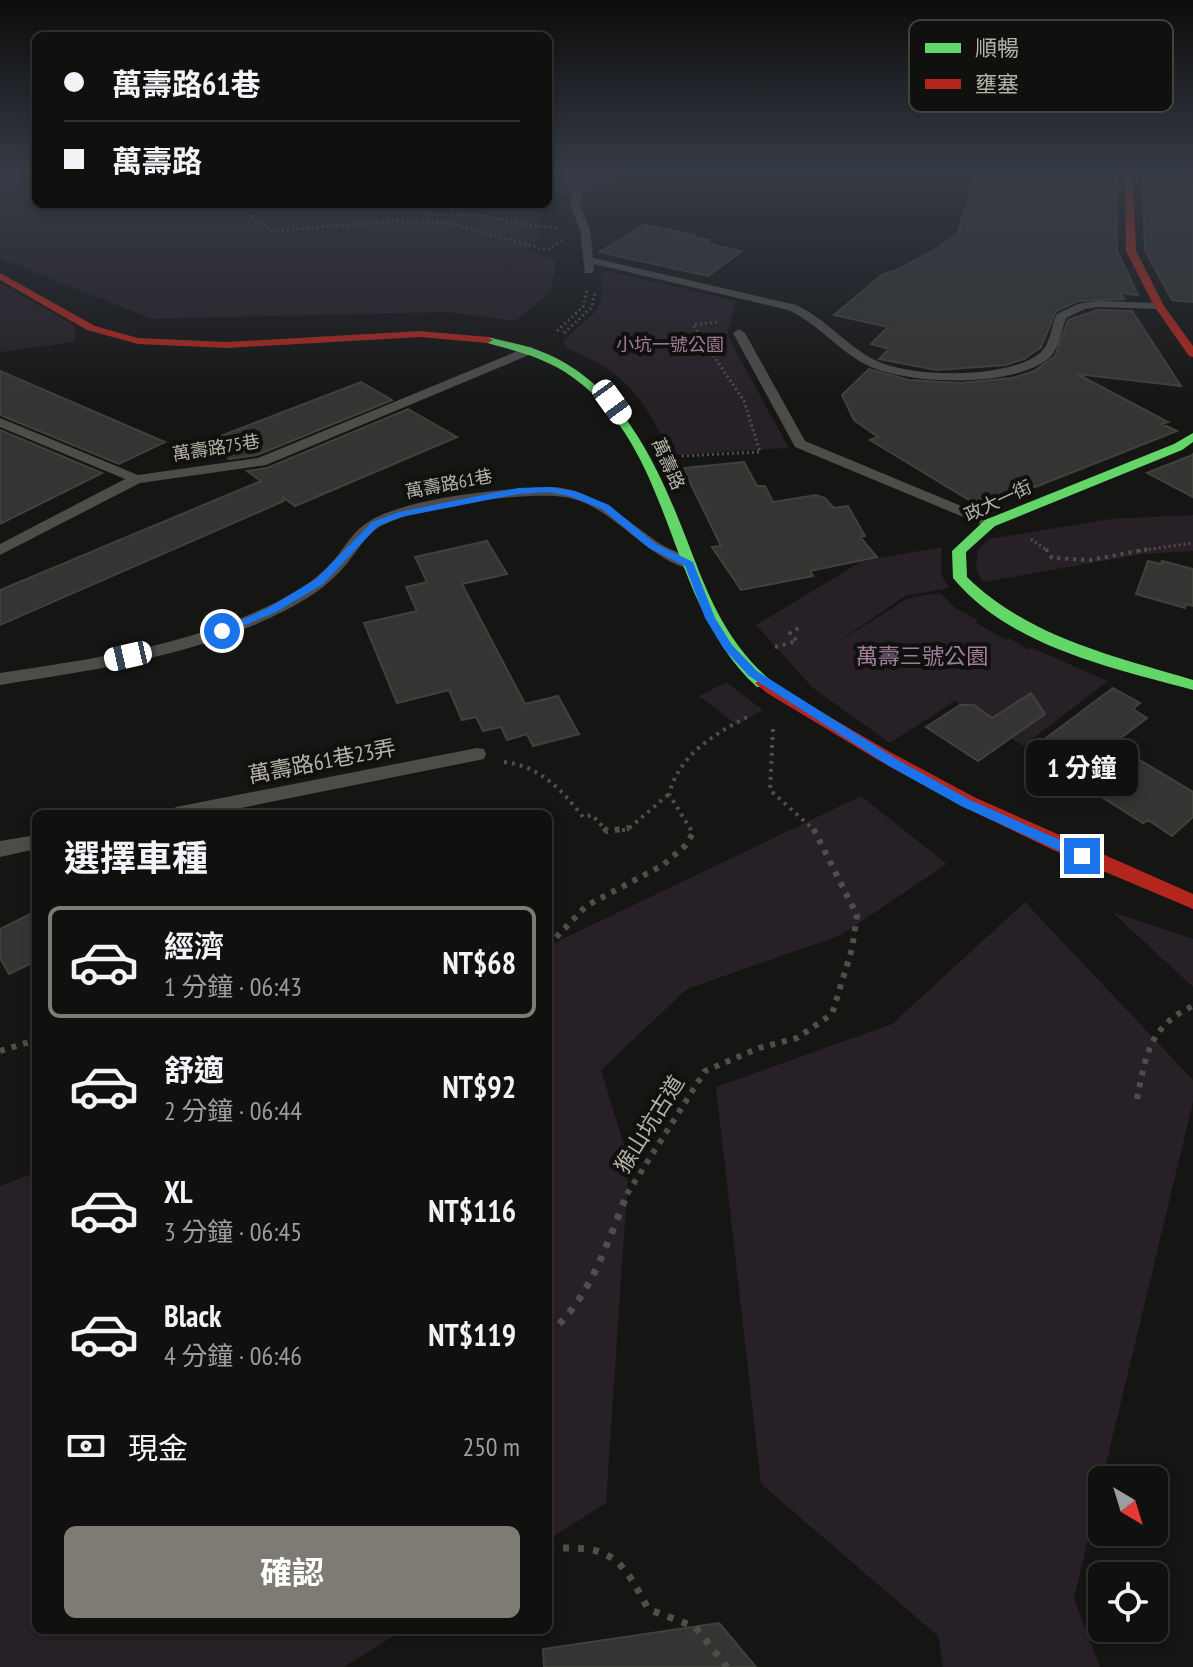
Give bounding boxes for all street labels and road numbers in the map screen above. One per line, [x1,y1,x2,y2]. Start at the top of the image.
street label: 萬壽路75巷 [171,429,261,466]
street label: 萬壽路 [647,434,690,493]
street label: 萬壽路61巷 [403,464,494,503]
street label: 政大一街 [960,475,1035,526]
street label: 萬壽路61巷23弄 [246,733,398,789]
street label: 猴山坑古道 [608,1070,690,1178]

